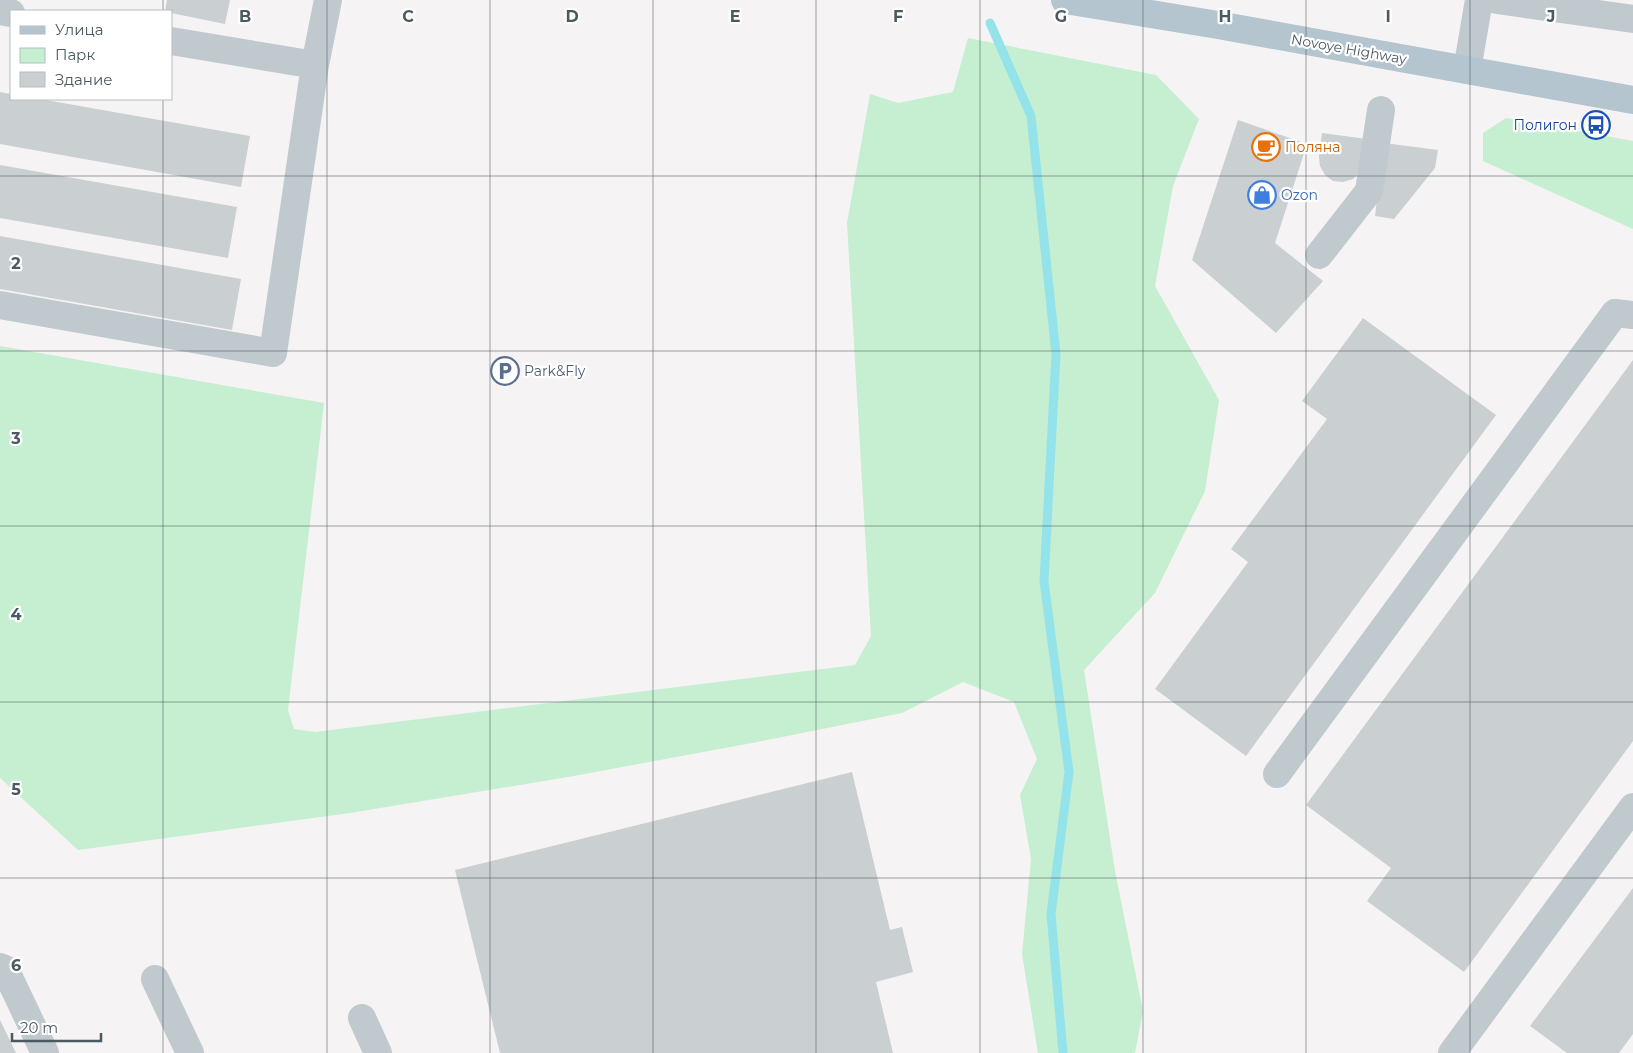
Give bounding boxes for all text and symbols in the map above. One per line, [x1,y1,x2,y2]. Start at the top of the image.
text: B [239,7,251,26]
text: C [402,7,414,26]
text: D [565,7,579,26]
text: E [730,7,740,26]
text: F [893,7,903,26]
text: G [1055,7,1067,26]
text: H [1219,7,1231,26]
text: I [1385,7,1391,26]
text: J [1546,7,1555,26]
legend [10,10,172,100]
text: Улица [55,20,103,39]
street label: Novoye Highway [1290,30,1409,68]
text: Парк [55,45,95,64]
text: Здание [55,70,113,89]
bus stop icon: Полигон [1581,110,1611,140]
place label: Полигон [1513,116,1577,134]
cafe icon: Поляна [1251,132,1281,162]
place label: Поляна [1285,138,1340,156]
shop icon: Ozon [1247,180,1277,210]
place label: Ozon [1281,186,1318,204]
text: 2 [11,254,21,273]
parking icon: Park&Fly [490,356,520,386]
place label: Park&Fly [524,362,586,380]
text: 3 [10,429,21,448]
text: 4 [10,605,22,624]
text: 5 [11,780,21,799]
text: 6 [11,956,21,975]
scale bar [12,1010,101,1042]
text: 20 m [20,1018,58,1037]

